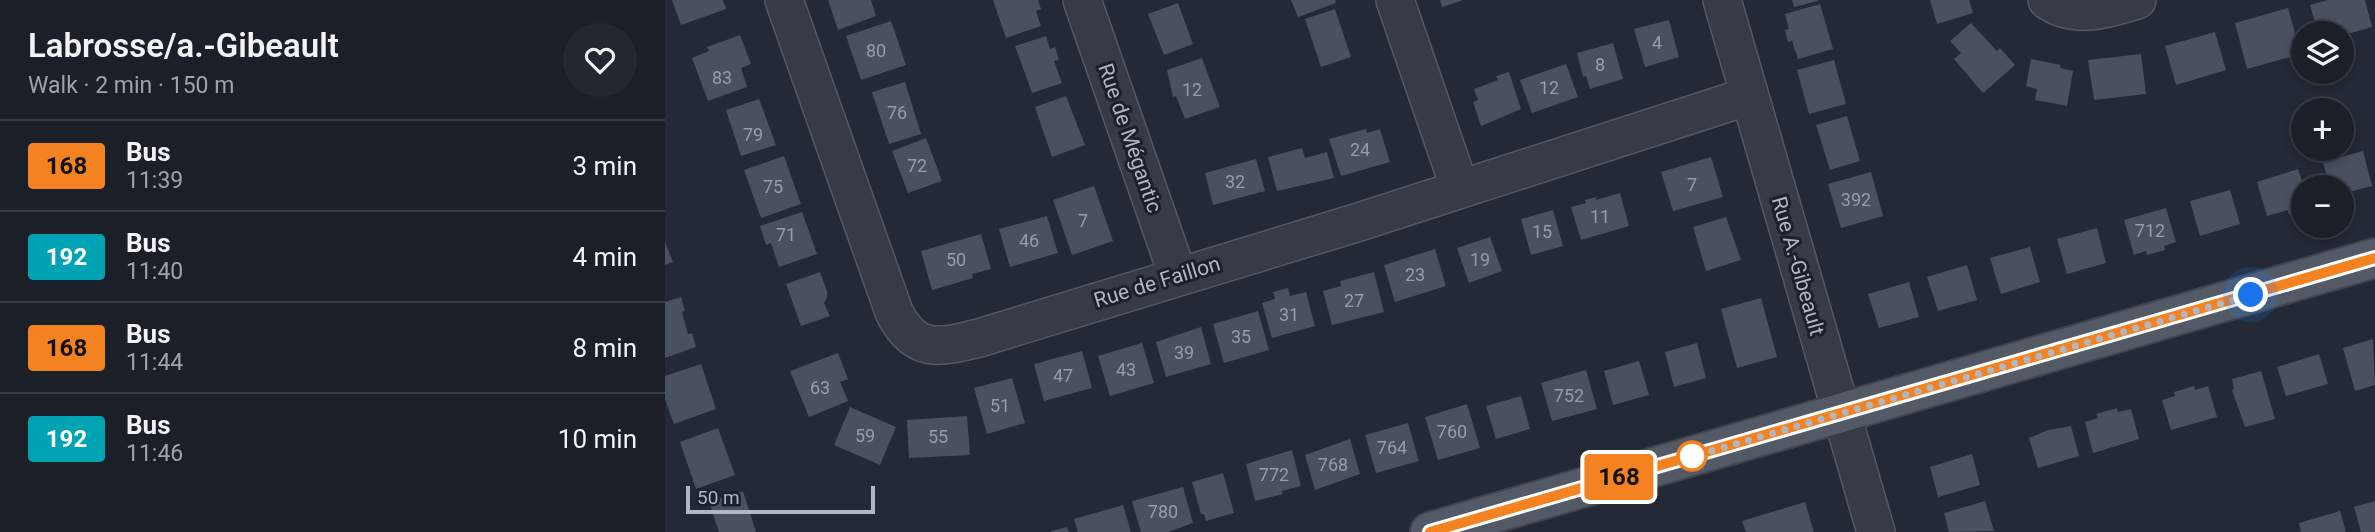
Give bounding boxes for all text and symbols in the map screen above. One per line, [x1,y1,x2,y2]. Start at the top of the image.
map controls [2291,21,2354,238]
button: layers [2291,21,2354,84]
button: heart [563,23,637,97]
text: Labrosse/a.-Gibeault [28,26,339,65]
house number: 4 [1652,32,1662,53]
house number: 80 [866,40,886,61]
house number: 8 [1595,54,1605,75]
street label: Rue de Mégantic [1093,60,1167,216]
house number: 83 [712,67,732,88]
text: Walk · 2 min · 150 m [28,72,234,99]
house number: 12 [1539,77,1559,98]
house number: 12 [1182,79,1202,100]
button: + [2291,98,2354,161]
house number: 76 [887,102,907,123]
house number: 79 [743,124,763,145]
text: Bus [126,137,171,167]
house number: 24 [1350,139,1370,160]
text: 3 min [572,151,637,181]
text: 168 [46,152,87,180]
house number: 72 [907,155,927,176]
text: 11:39 [126,167,183,194]
house number: 32 [1225,171,1245,192]
house number: 7 [1687,174,1697,195]
button: − [2291,175,2354,238]
house number: 75 [763,176,783,197]
house number: 392 [1841,189,1871,210]
street label: Rue A.-Gibeault [1767,194,1829,338]
house number: 11 [1590,206,1610,227]
house number: 7 [1078,210,1088,231]
house number: 712 [2135,220,2165,241]
house number: 15 [1532,221,1552,242]
house number: 71 [776,224,796,245]
text: Bus [126,228,171,258]
house number: 46 [1019,230,1039,251]
text: 4 min [572,242,637,272]
text: 192 [46,243,87,271]
house number: 50 [946,249,966,270]
house number: 19 [1470,249,1490,270]
street label: Rue de Faillon [1091,251,1223,313]
text: 11:40 [126,258,183,285]
house number: 23 [1405,264,1425,285]
your location [2233,277,2268,312]
house number: 27 [1344,290,1364,311]
house number: 31 [1279,304,1299,325]
text: Bus [126,319,171,349]
house number: 35 [1231,326,1251,347]
text: 8 min [572,333,637,363]
text: 168 [46,334,87,362]
house number: 39 [1174,342,1194,363]
text: 11:44 [126,349,183,376]
house number: 43 [1116,359,1136,380]
house number: 47 [1053,365,1073,386]
house number: 63 [810,377,830,398]
house number: 752 [1554,385,1584,406]
house number: 51 [990,395,1010,416]
text: Bus [126,410,171,440]
house number: 760 [1437,421,1467,442]
text: 10 min [558,424,637,454]
text: 192 [46,425,87,453]
house number: 59 [855,425,875,446]
house number: 55 [928,426,948,447]
house number: 764 [1377,437,1407,458]
text: 11:46 [126,440,183,467]
unlabelled marker [1677,441,1707,471]
house number: 768 [1318,454,1348,475]
line badge: 168 [1579,454,1659,500]
text: 168 [1598,463,1640,491]
house number: 772 [1259,464,1289,485]
scale bar [686,483,875,515]
text: 50 m [697,486,740,509]
house number: 780 [1148,501,1178,522]

